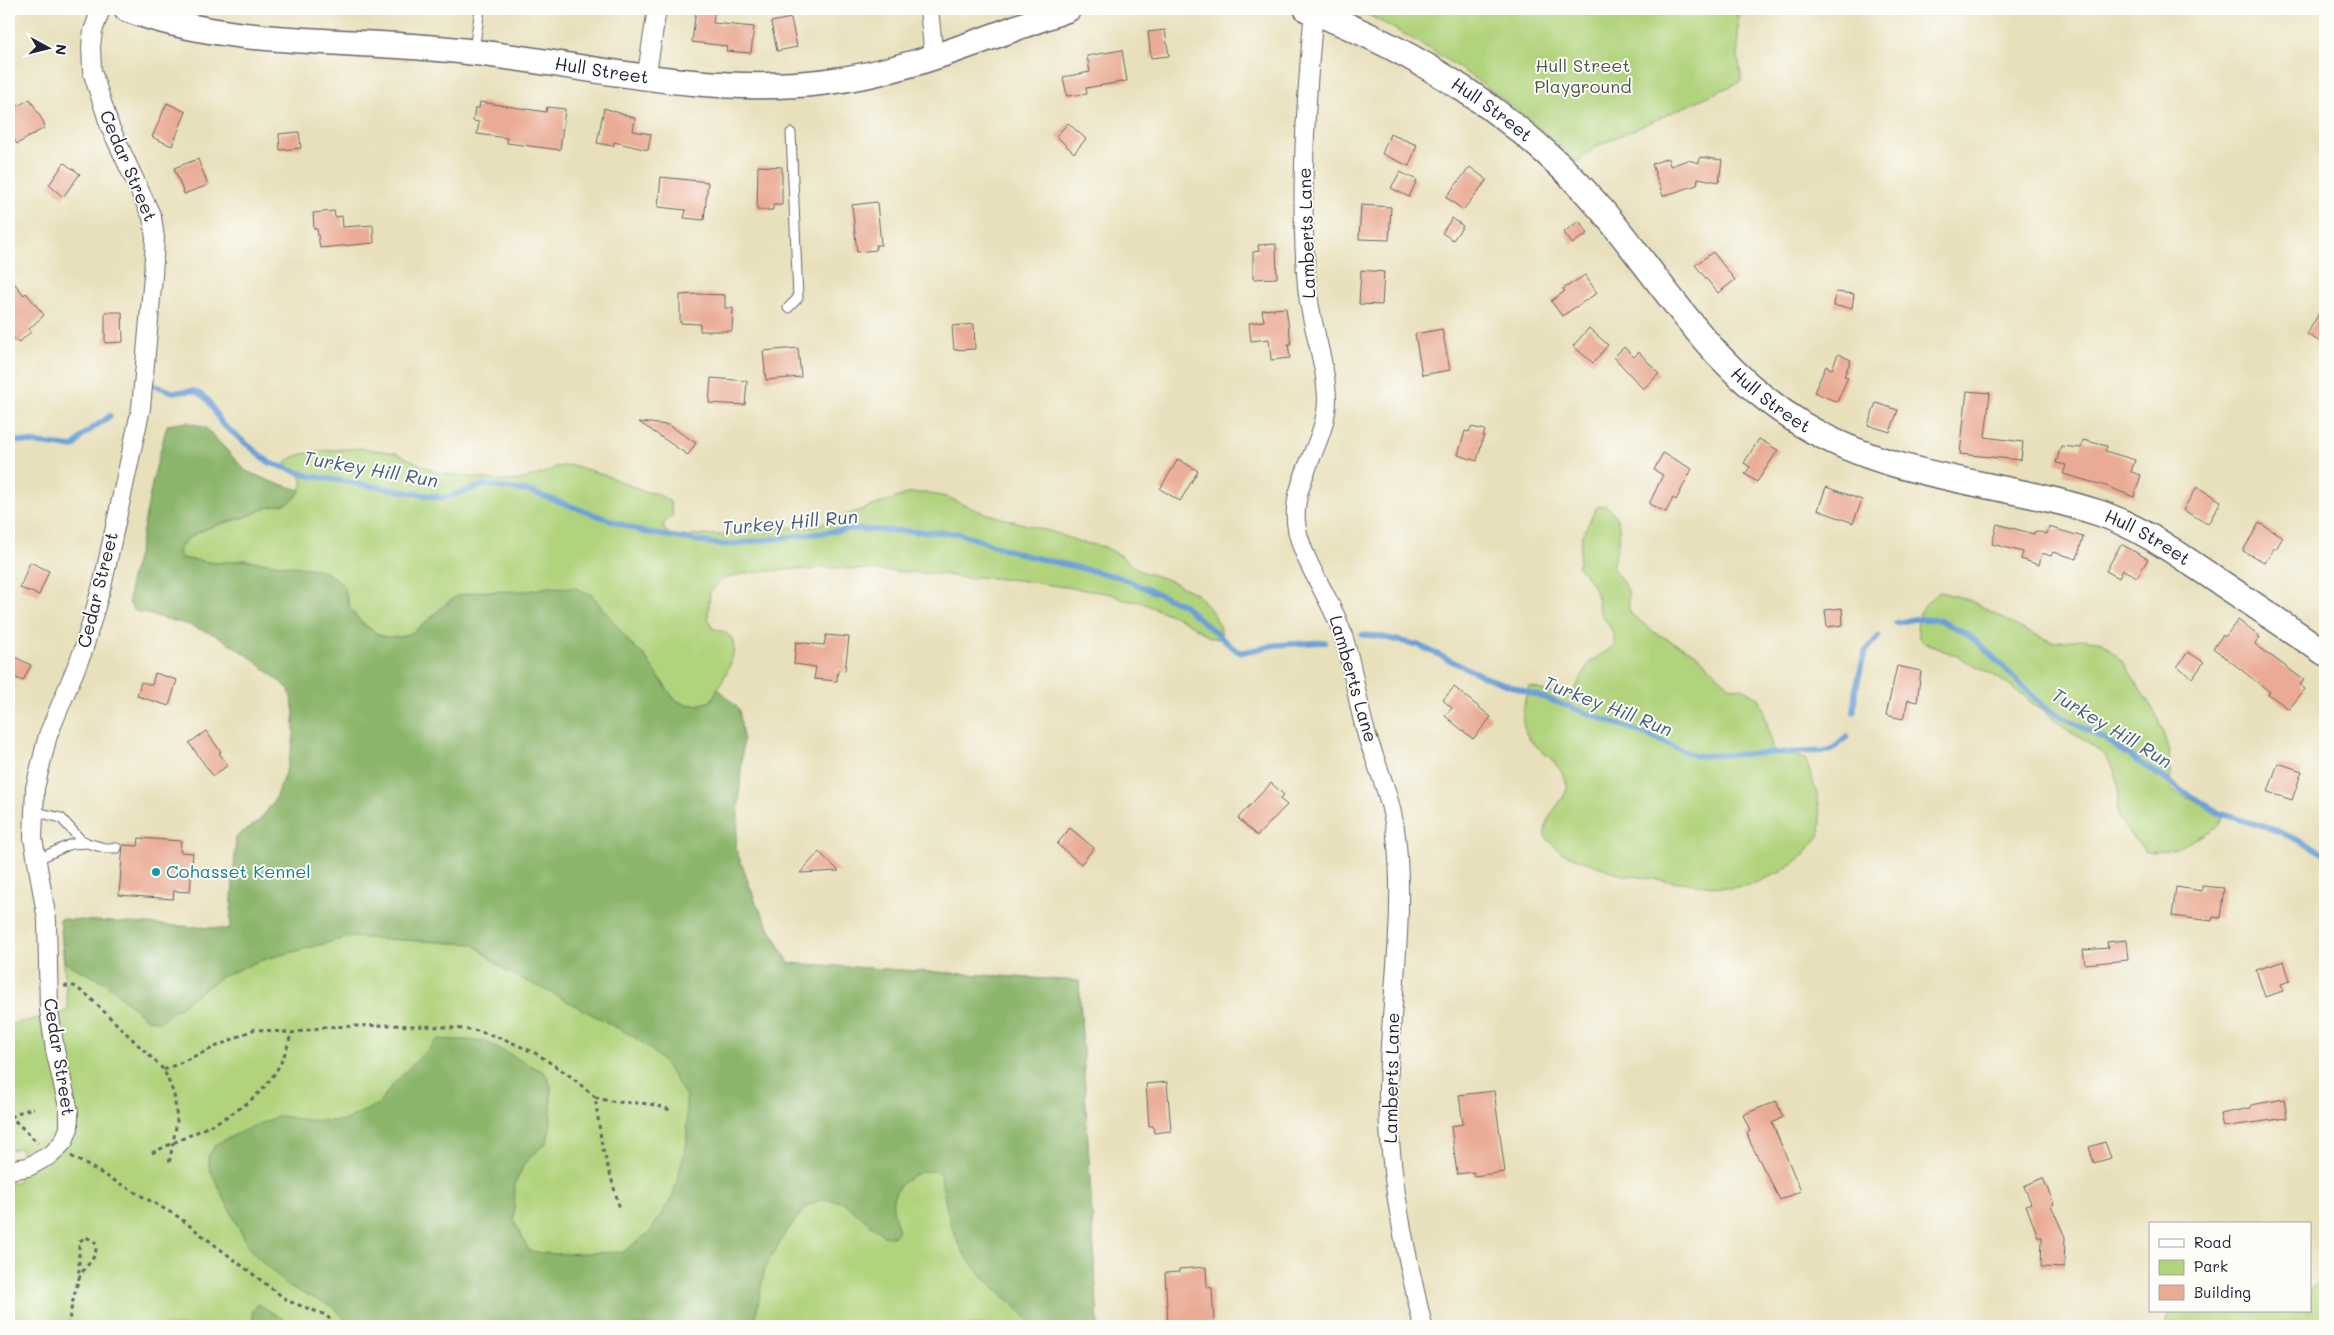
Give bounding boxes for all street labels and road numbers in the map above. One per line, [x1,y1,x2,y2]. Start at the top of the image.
street label: Hull Street [553,51,650,89]
street label: Hull Street [1447,71,1538,147]
street label: Cedar Street [95,106,163,225]
street label: Lamberts Lane [1292,167,1320,299]
street label: Hull Street [1726,361,1815,438]
street label: Hull Street [2101,503,2195,570]
street label: Cedar Street [71,529,123,650]
street label: Lamberts Lane [1324,612,1384,745]
street label: Cedar Street [39,996,81,1117]
street label: Lamberts Lane [1378,1012,1404,1144]

